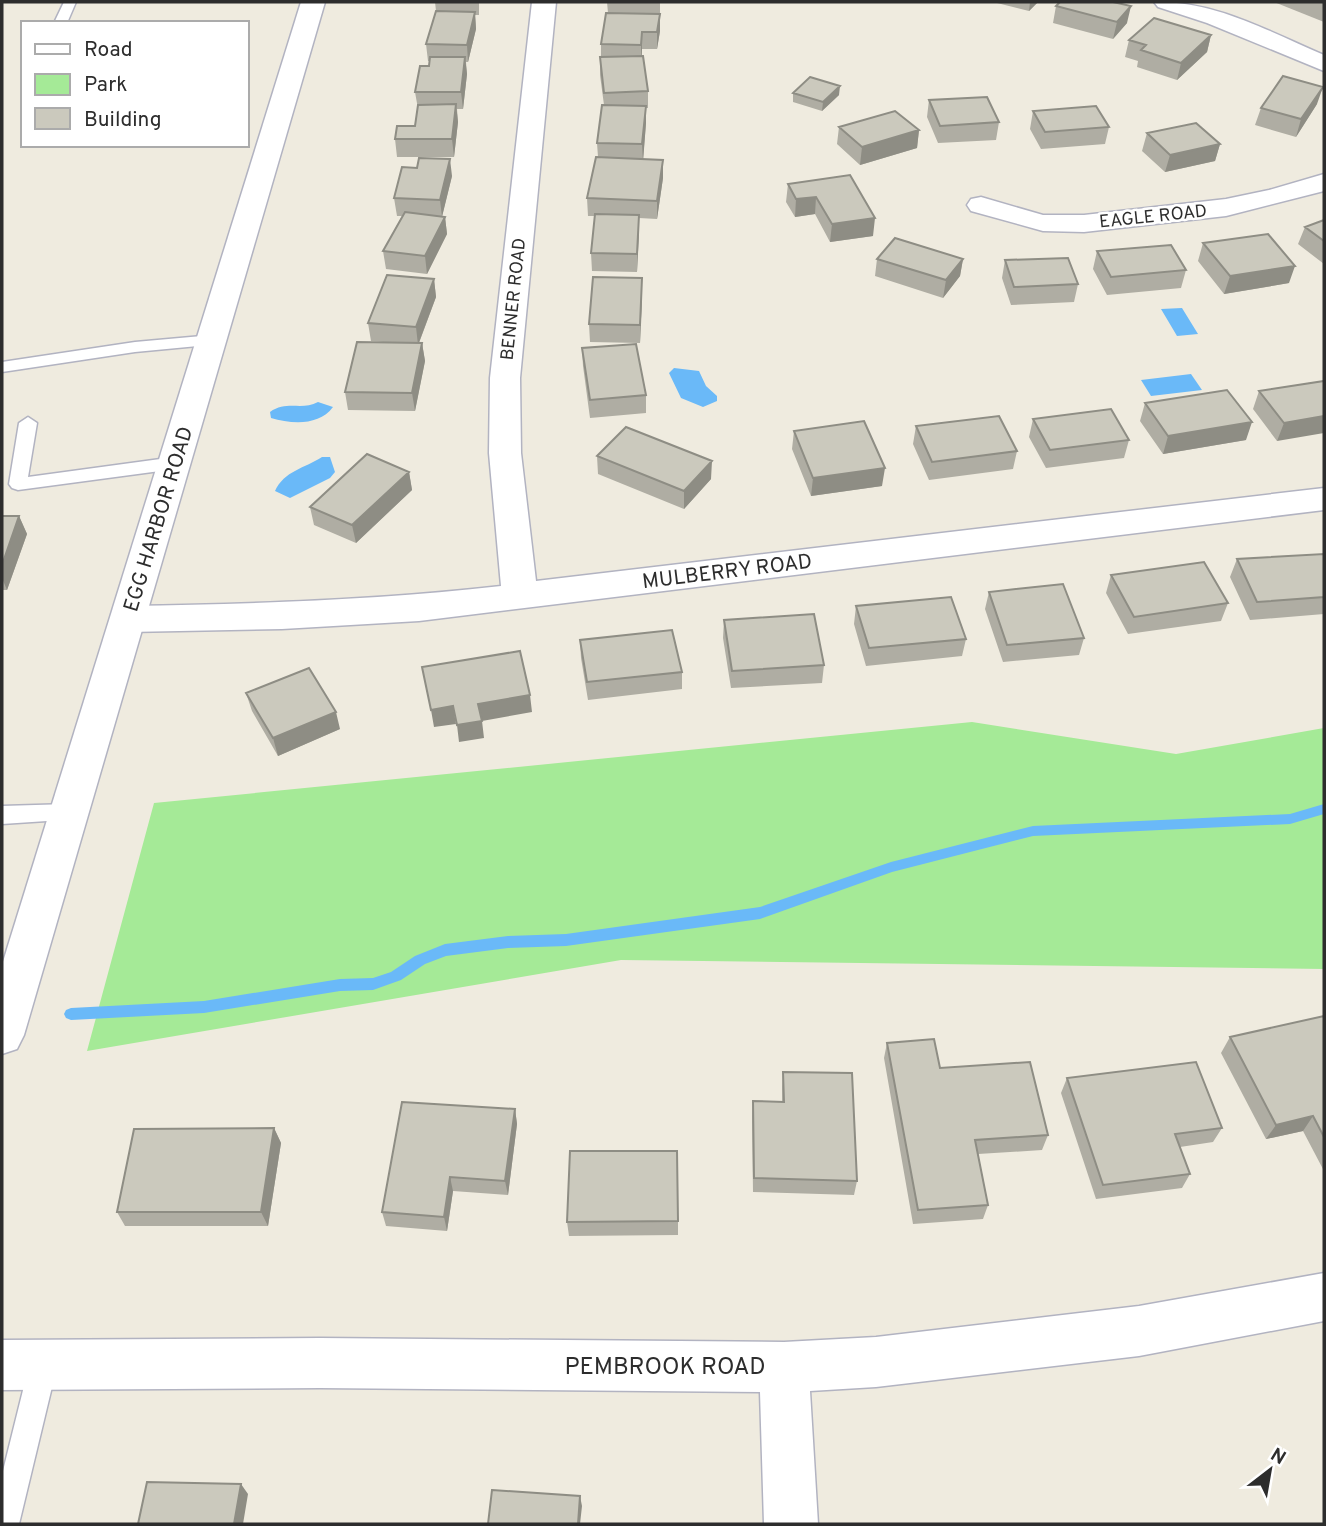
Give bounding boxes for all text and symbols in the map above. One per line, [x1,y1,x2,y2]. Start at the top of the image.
legend [21,21,248,147]
text: Road [84,37,133,64]
text: Park [84,72,127,99]
text: Building [84,107,162,134]
street label: EAGLE ROAD [1098,200,1208,235]
street label: BENNER ROAD [497,237,532,362]
street label: EGG HARBOR ROAD [118,424,200,615]
street label: MULBERRY ROAD [641,549,814,596]
street label: PEMBROOK ROAD [564,1353,766,1383]
north arrow [1235,1435,1305,1505]
text: N [1266,1443,1290,1471]

